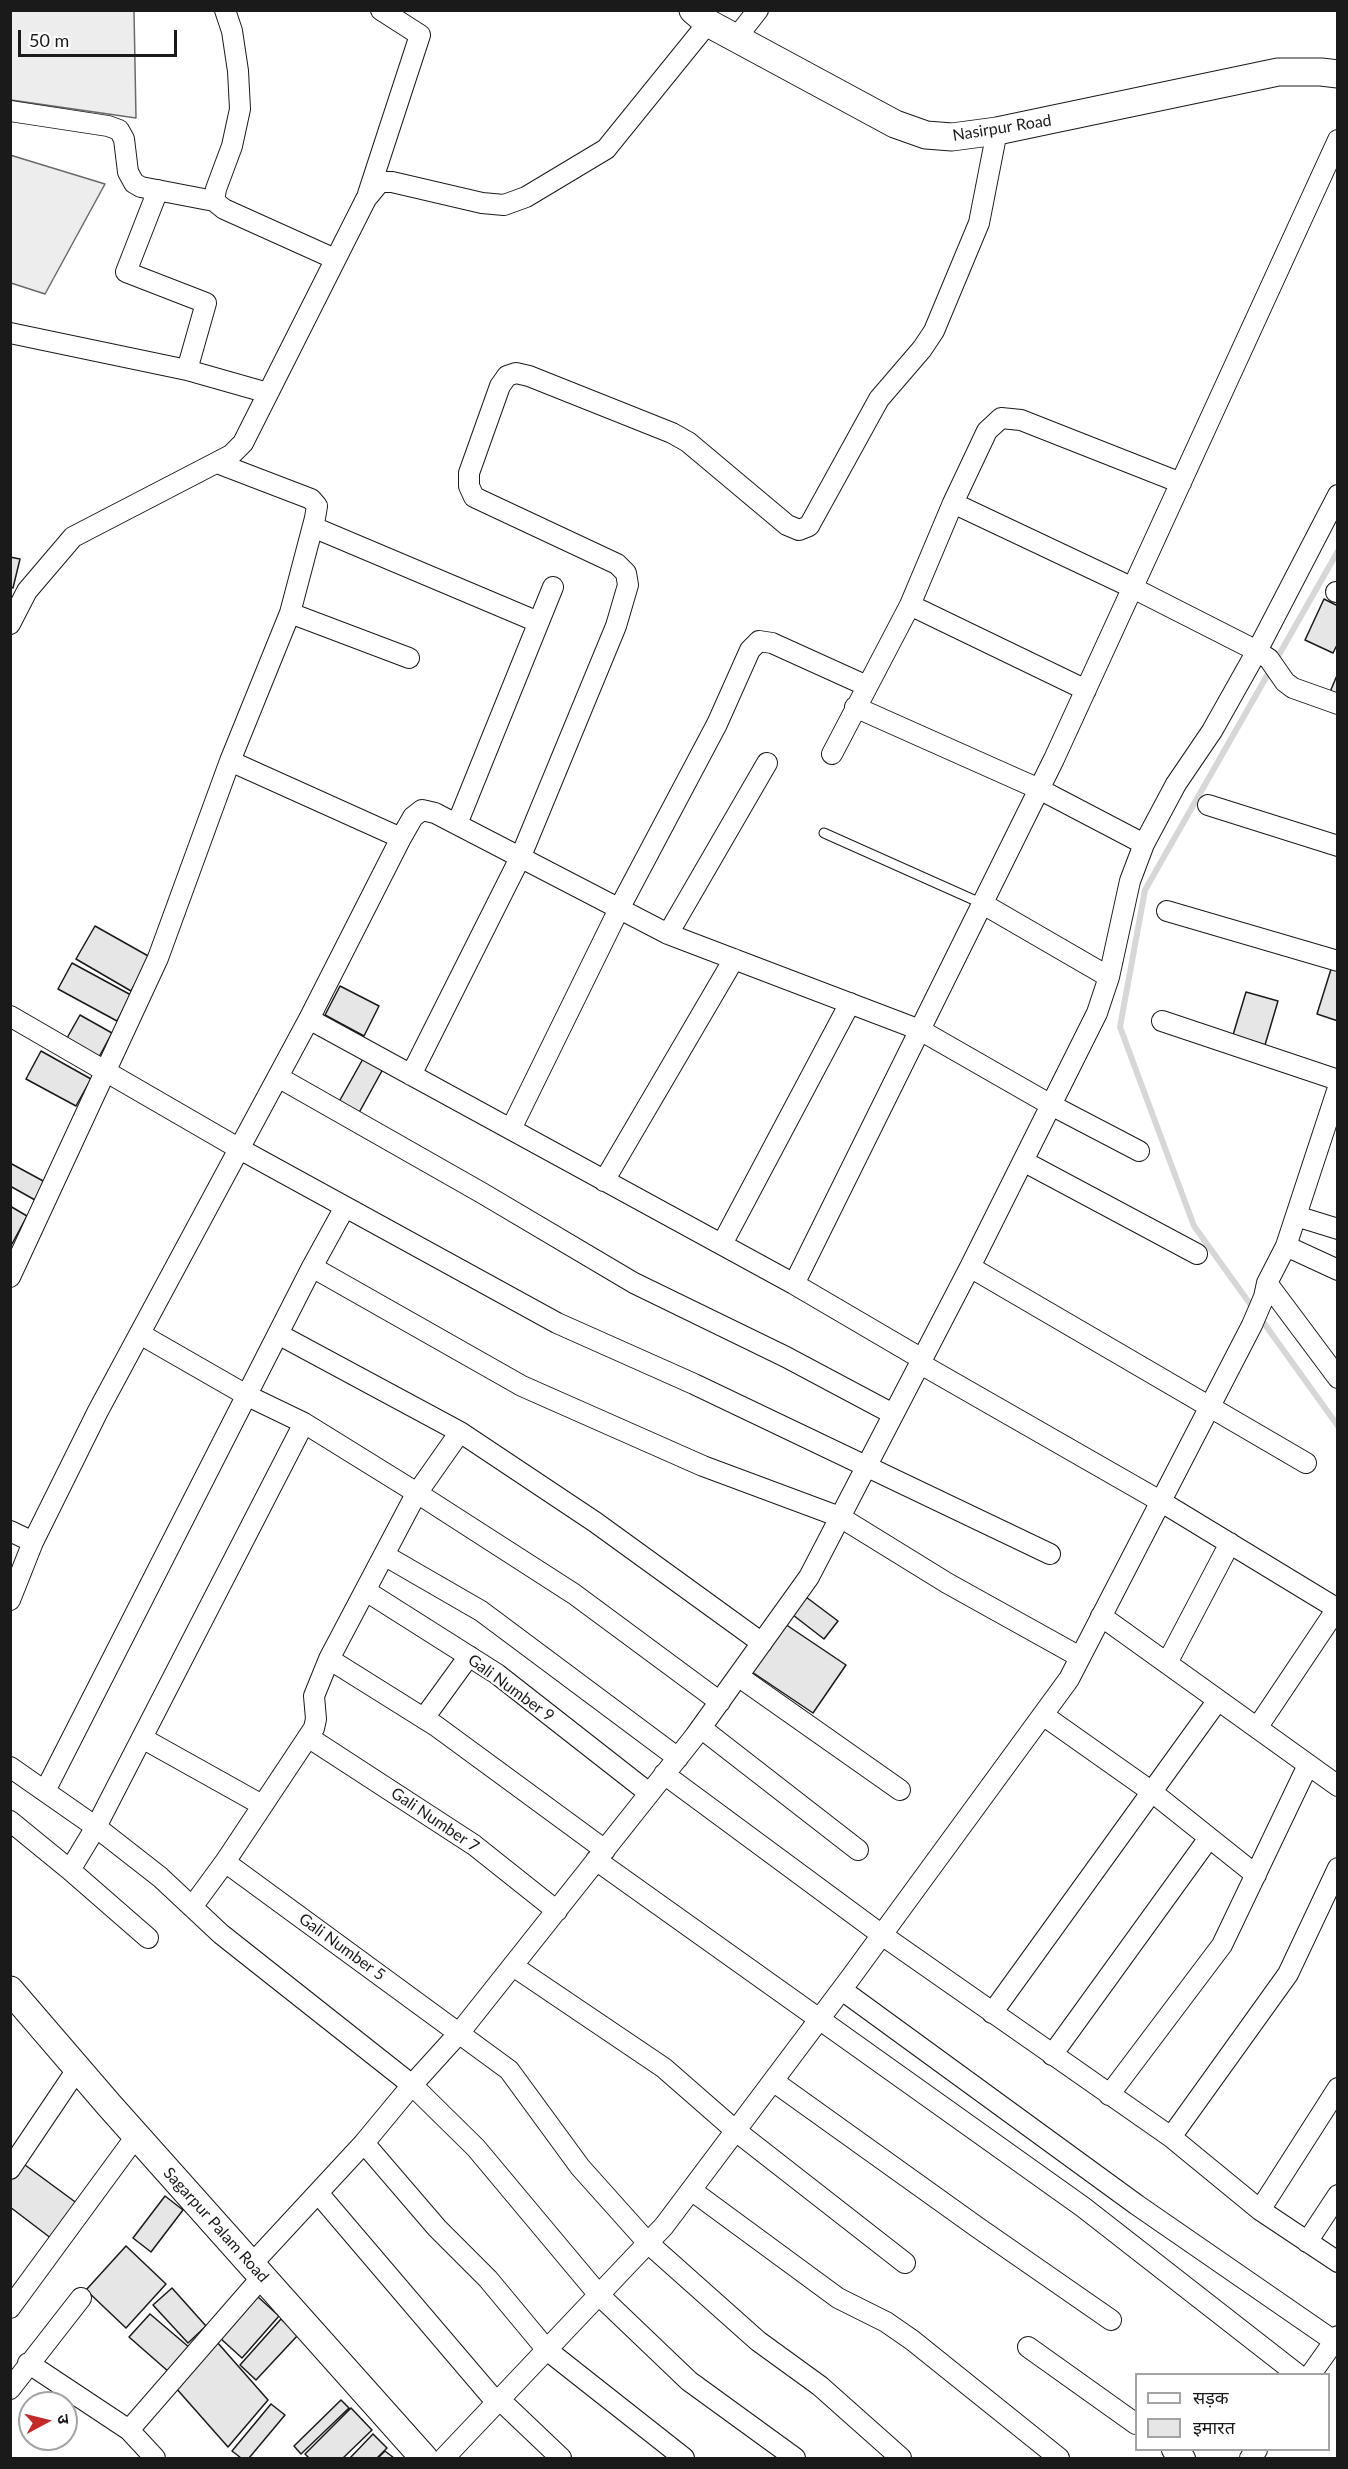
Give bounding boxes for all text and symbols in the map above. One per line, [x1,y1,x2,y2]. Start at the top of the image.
scale bar [21,18,180,56]
text: 50 m [29,29,69,51]
street label: Nasirpur Road [951,111,1053,145]
street label: Gali Number 9 [464,1650,558,1726]
street label: Gali Number 7 [387,1784,483,1856]
street label: Gali Number 5 [295,1909,389,1985]
street label: Sagarpur Palam Road [159,2164,273,2286]
legend [1135,2373,1330,2451]
text: सड़क [1193,2386,1229,2408]
north arrow [18,2391,78,2451]
text: उ [54,2413,74,2425]
text: इमारत [1193,2416,1235,2438]

